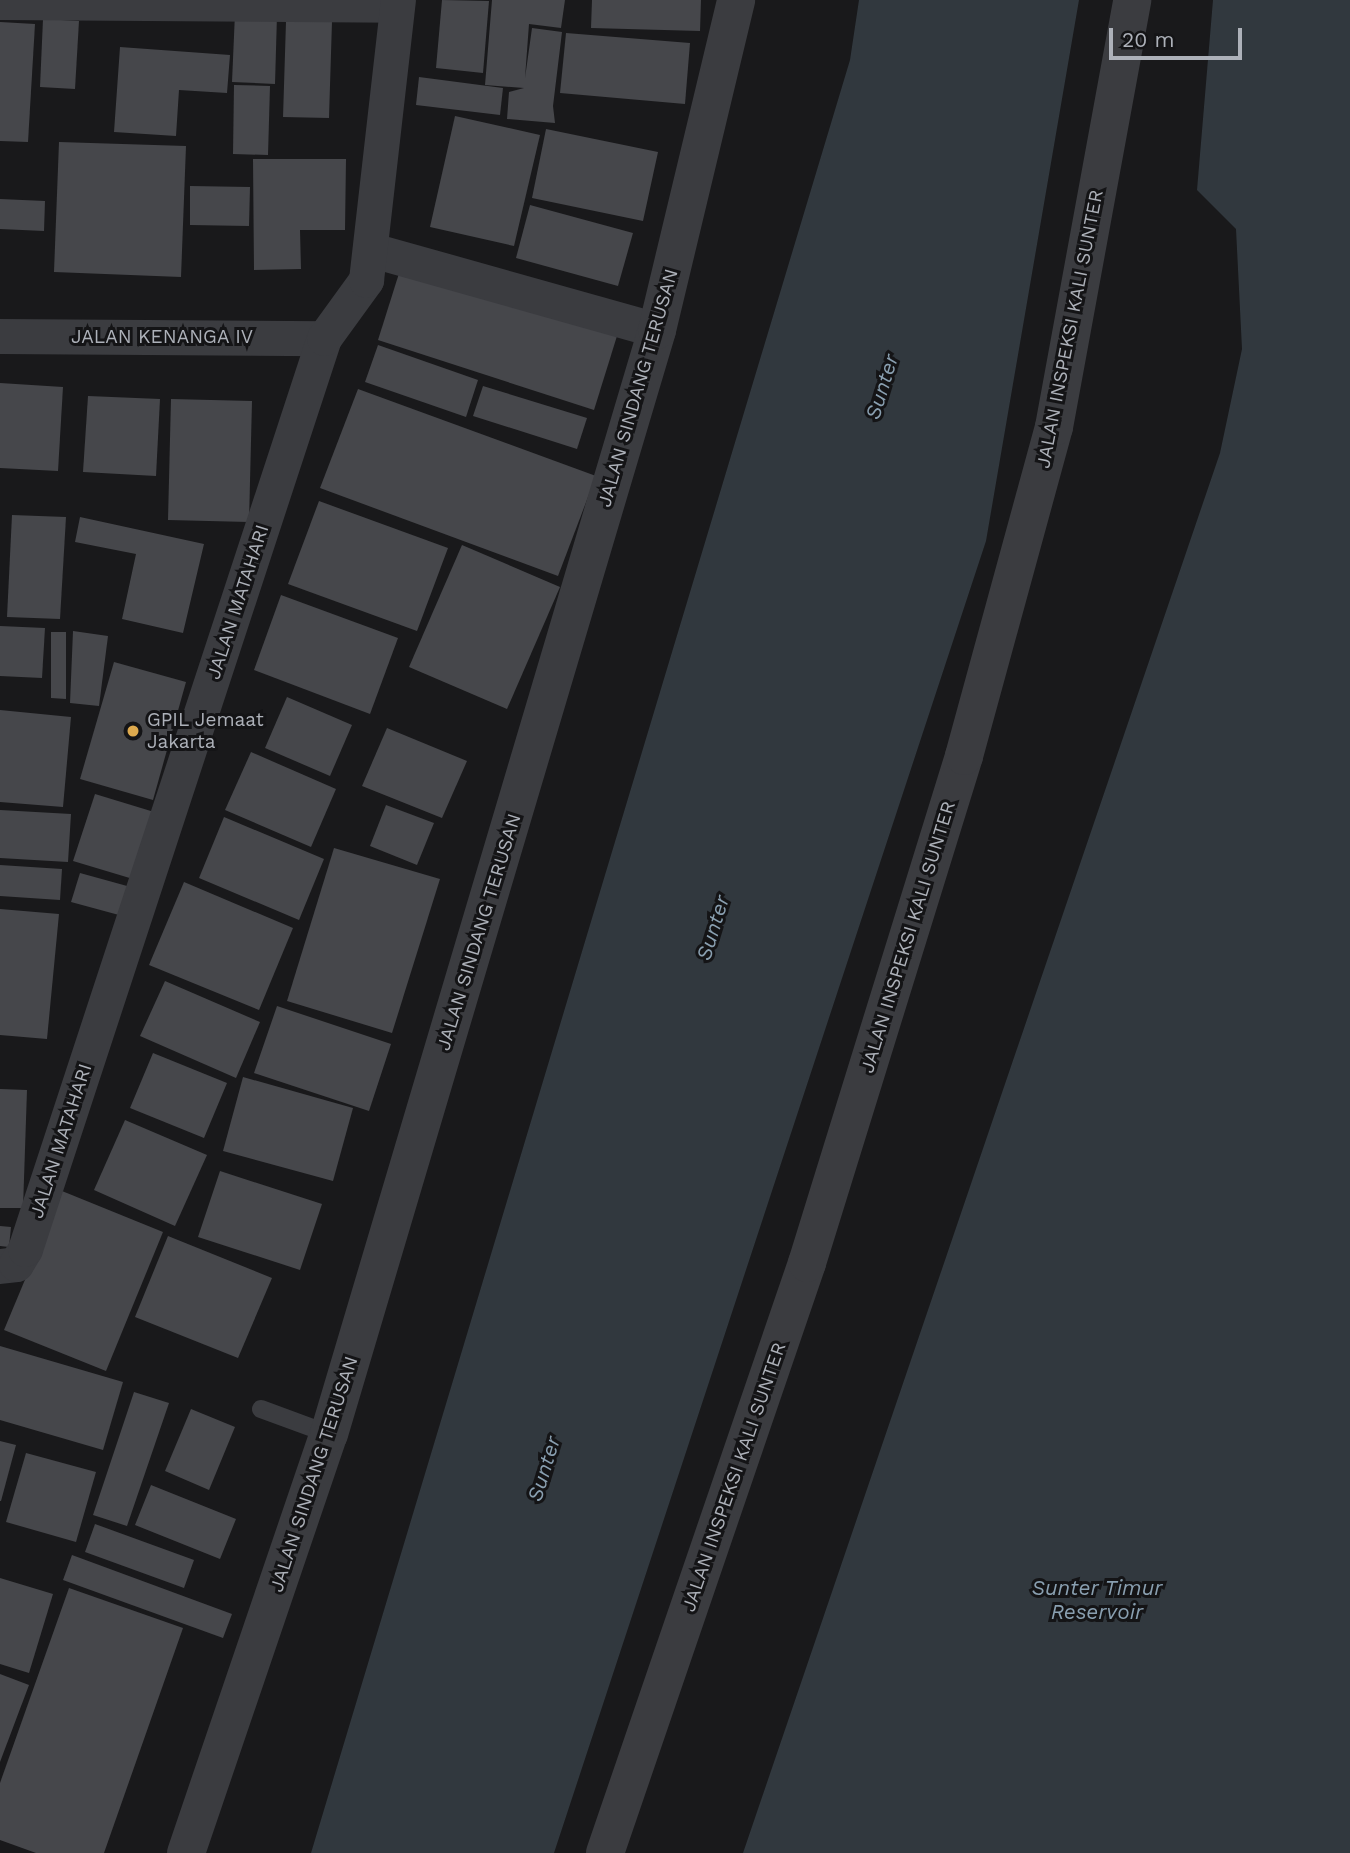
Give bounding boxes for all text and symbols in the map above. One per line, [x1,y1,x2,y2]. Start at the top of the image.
scale bar [1112,14,1245,58]
text: 20 m [1122,27,1174,52]
street label: JALAN INSPEKSI KALI SUNTER [1032,188,1108,470]
street label: JALAN SINDANG TERUSAN [593,266,683,510]
street label: JALAN KENANGA IV [71,326,253,348]
water label: Sunter [860,351,904,423]
street label: JALAN MATAHARI [202,522,274,682]
place label: GPIL Jemaat Jakarta [147,709,265,753]
marker: GPIL Jemaat Jakarta [125,723,141,739]
street label: JALAN INSPEKSI KALI SUNTER [856,798,960,1076]
street label: JALAN SINDANG TERUSAN [432,811,526,1053]
water label: Sunter [691,892,735,964]
street label: JALAN MATAHARI [25,1061,97,1221]
street label: JALAN INSPEKSI KALI SUNTER [677,1339,791,1615]
street label: JALAN SINDANG TERUSAN [265,1353,363,1595]
water label: Sunter [522,1433,566,1505]
water label: Sunter Timur Reservoir [1031,1575,1163,1625]

